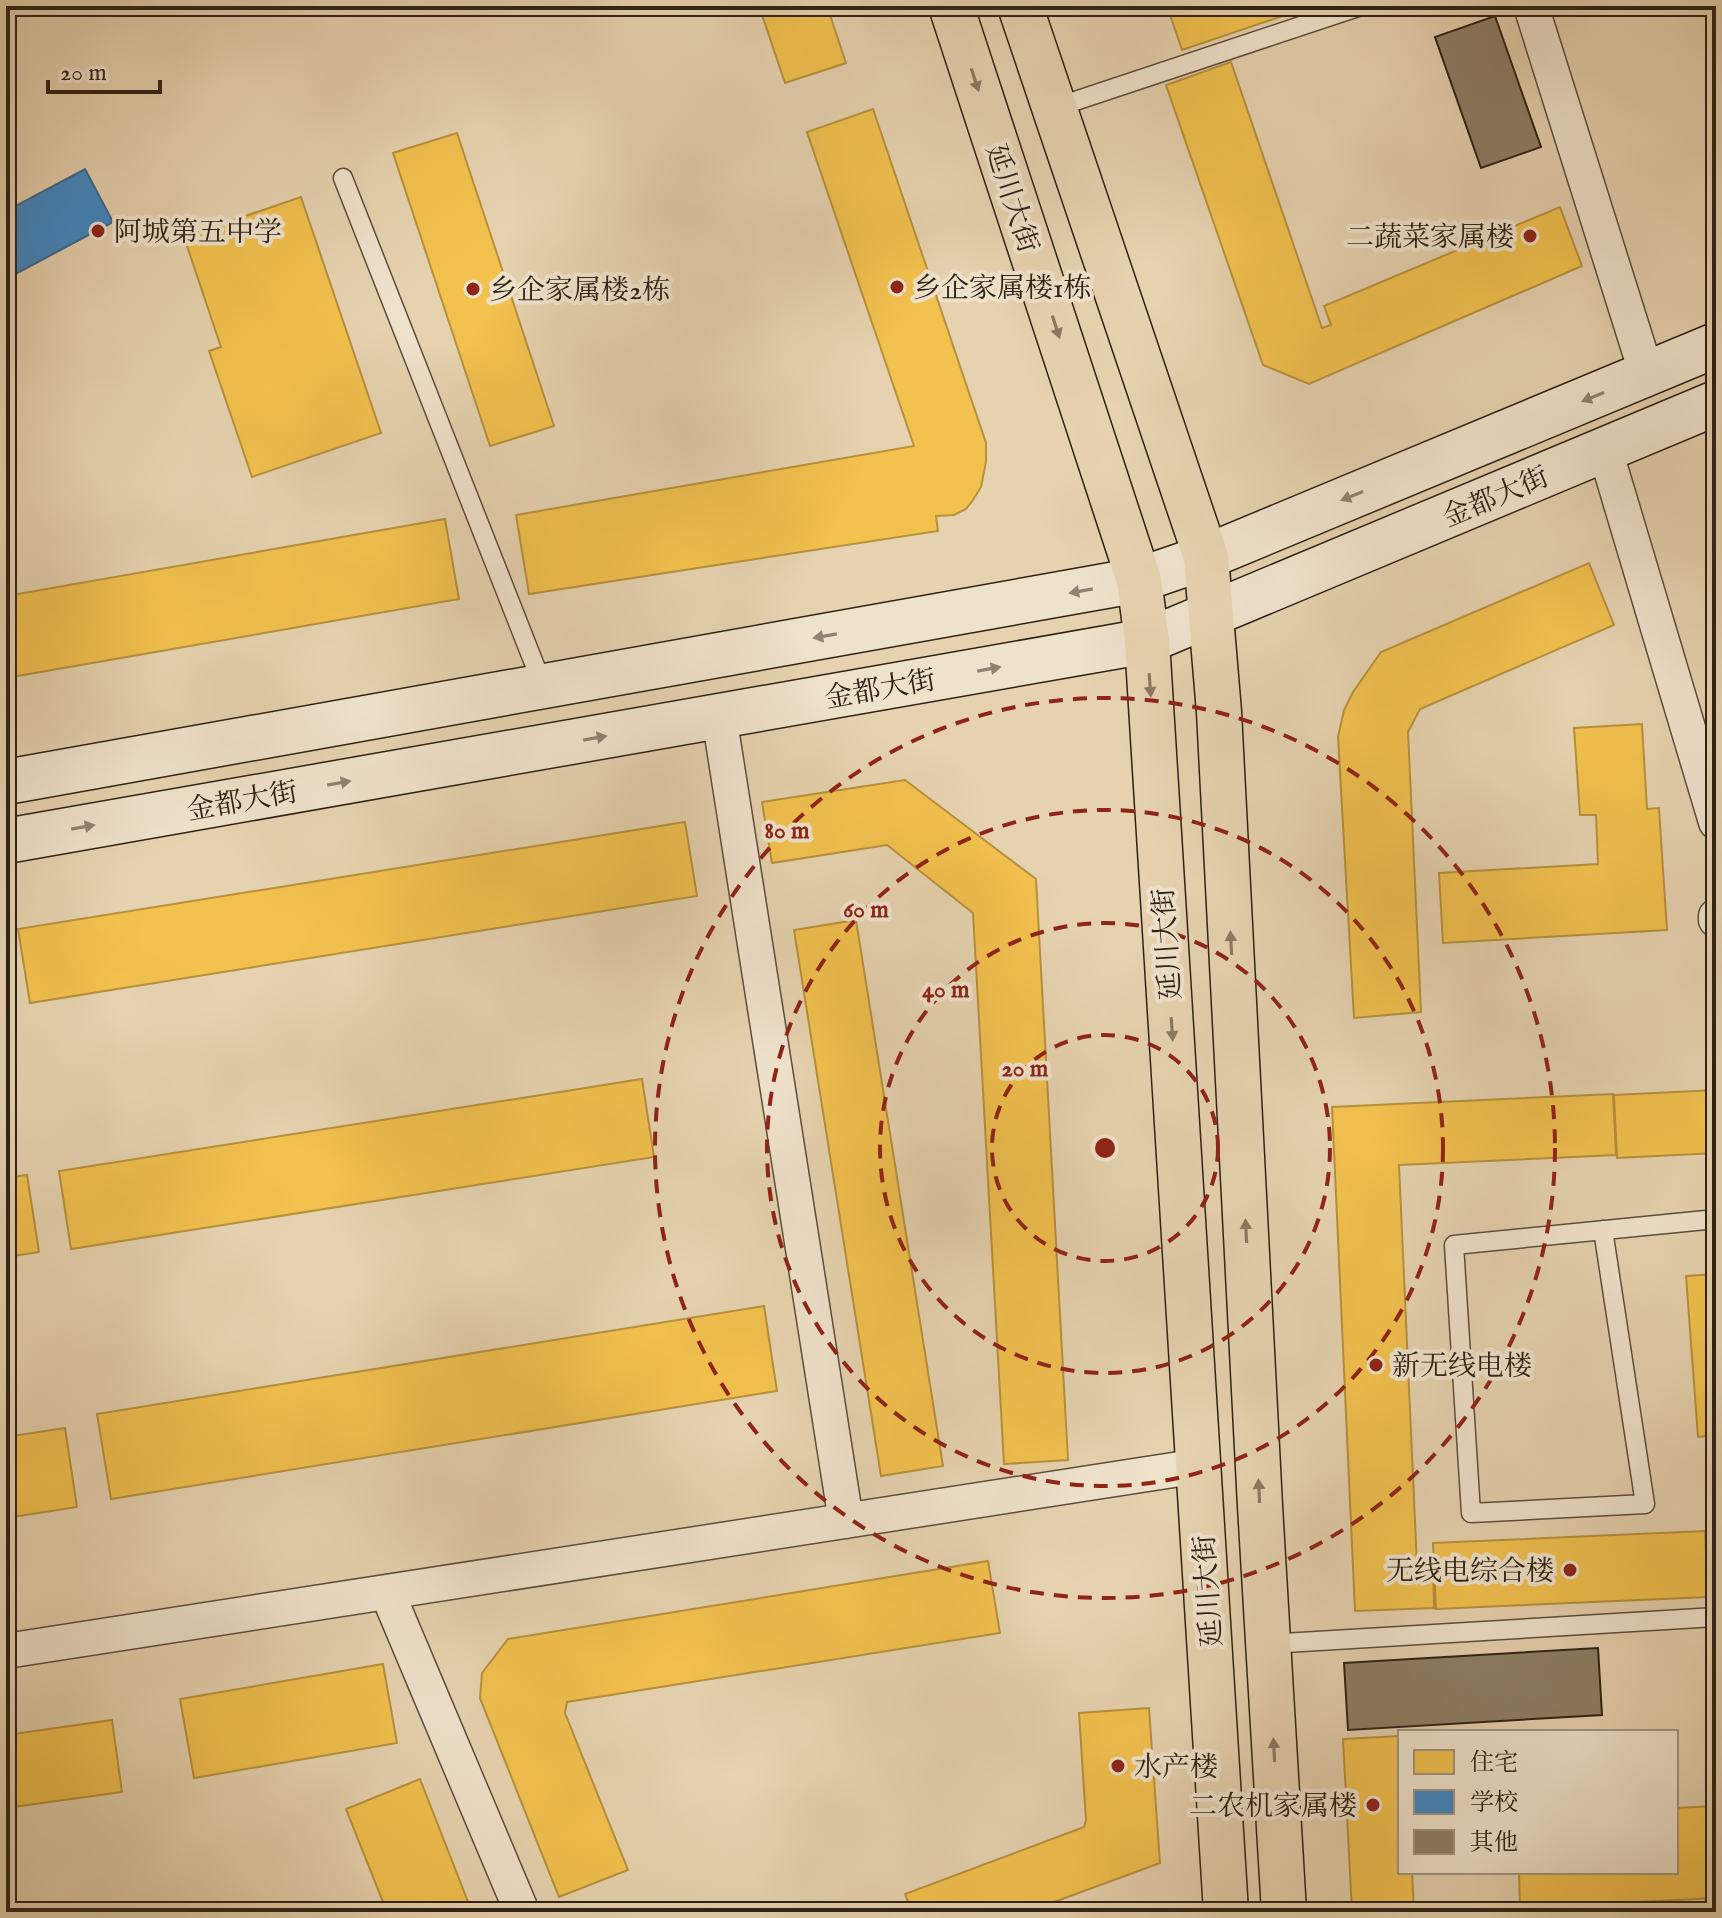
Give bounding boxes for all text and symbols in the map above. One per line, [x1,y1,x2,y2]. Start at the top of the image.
scale bar [48,44,160,94]
text: 20 m [60,58,107,89]
one-way arrow [969,68,982,92]
street label: 延川大街 [977,140,1045,257]
place label: 阿城第五中学 [114,216,282,251]
place label: 二蔬菜家属楼 [1346,221,1514,256]
marker: 阿城第五中学 [89,222,107,240]
marker: 二蔬菜家属楼 [1521,227,1539,245]
place label: 乡企家属楼1栋 [913,272,1091,307]
place label: 乡企家属楼2栋 [489,274,670,309]
marker: 乡企家属楼1栋 [888,278,906,296]
marker: 乡企家属楼2栋 [464,280,482,298]
one-way arrow [1050,315,1063,339]
one-way arrow [1581,391,1605,404]
street label: 金都大街 [1438,460,1554,536]
one-way arrow [1340,490,1364,503]
one-way arrow [1068,585,1093,597]
one-way arrow [812,631,837,643]
one-way arrow [977,662,1002,674]
street label: 金都大街 [822,664,939,717]
one-way arrow [1144,673,1157,698]
one-way arrow [583,731,608,743]
street label: 金都大街 [184,776,301,829]
one-way arrow [327,776,352,788]
text: 80 m [765,816,810,847]
one-way arrow [71,821,96,833]
street label: 延川大街 [1147,887,1190,1001]
text: 60 m [843,895,889,926]
one-way arrow [1224,930,1237,955]
text: 40 m [922,975,970,1006]
one-way arrow [1165,1017,1178,1042]
text: 20 m [1002,1054,1049,1085]
centre of rings [1091,1134,1119,1162]
one-way arrow [1239,1218,1252,1243]
place label: 新无线电楼 [1392,1350,1532,1385]
marker: 新无线电楼 [1367,1356,1385,1374]
one-way arrow [1252,1478,1265,1503]
street label: 延川大街 [1188,1534,1231,1648]
place label: 无线电综合楼 [1386,1555,1554,1590]
marker: 无线电综合楼 [1561,1561,1579,1579]
legend [1398,1730,1678,1874]
one-way arrow [1267,1737,1280,1762]
text: 住宅 [1470,1748,1518,1779]
place label: 水产楼 [1134,1751,1218,1786]
marker: 水产楼 [1109,1757,1127,1775]
text: 学校 [1470,1788,1518,1819]
place label: 二农机家属楼 [1189,1790,1357,1825]
marker: 二农机家属楼 [1364,1796,1382,1814]
text: 其他 [1470,1828,1518,1859]

